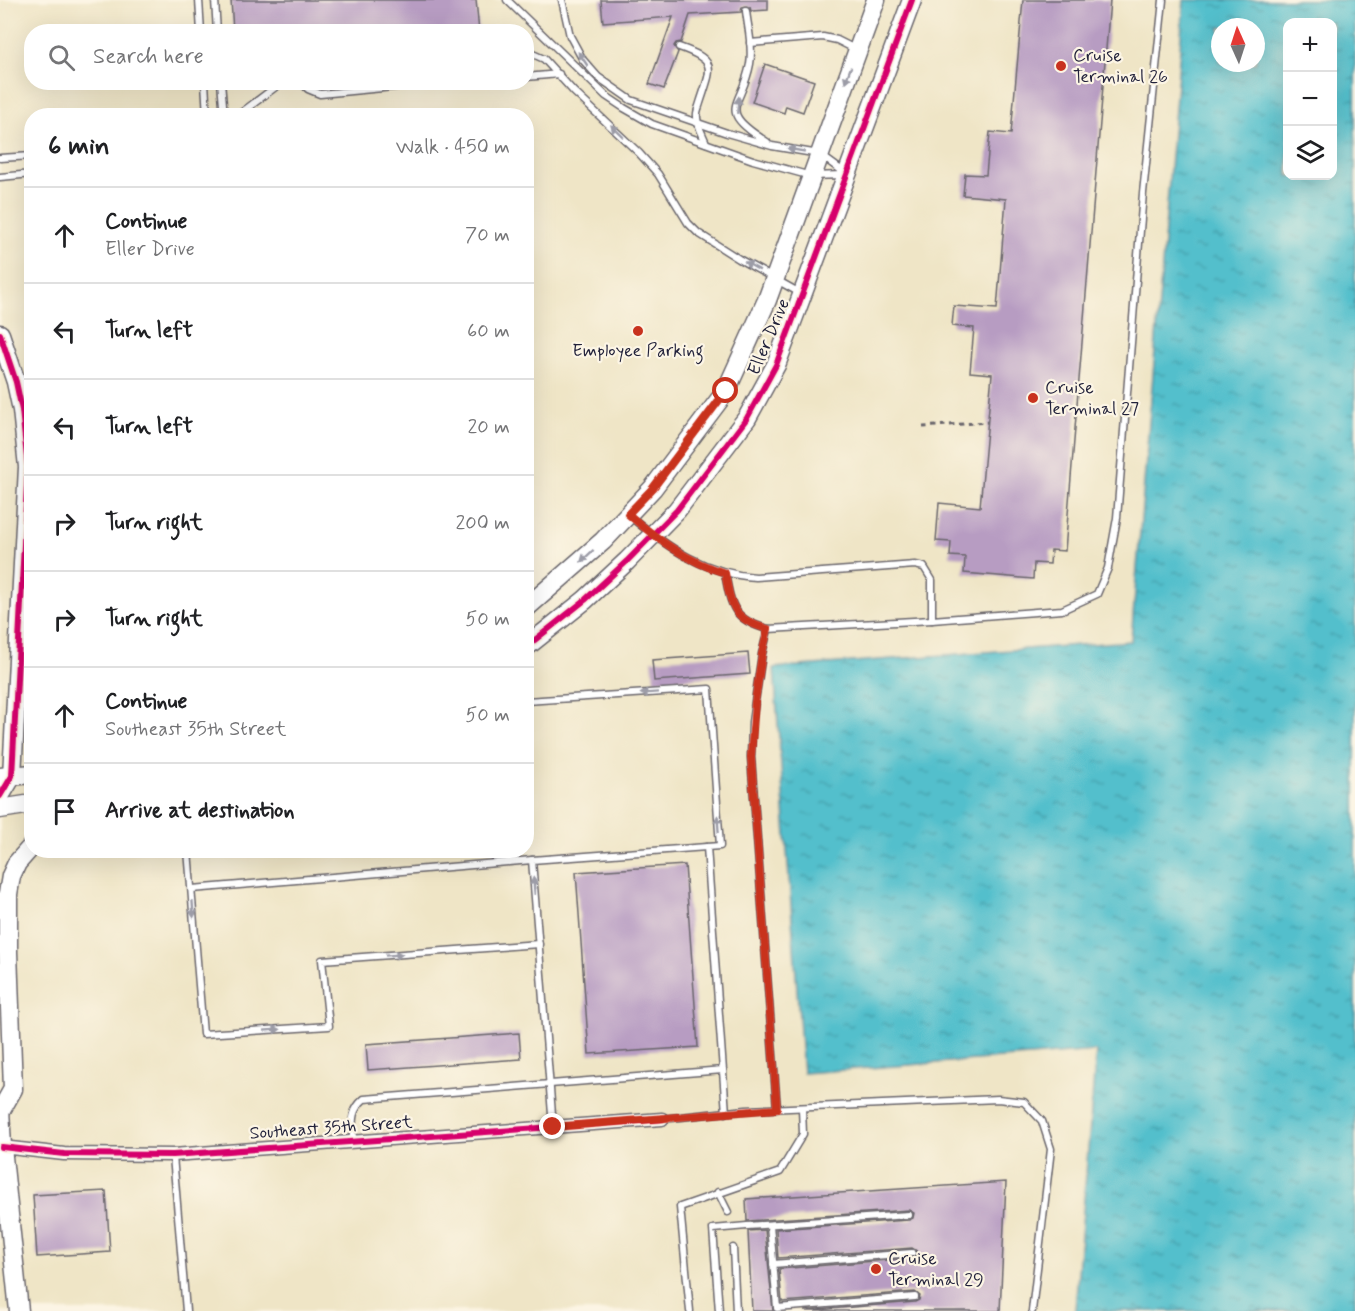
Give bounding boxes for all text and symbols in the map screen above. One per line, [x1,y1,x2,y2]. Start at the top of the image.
north arrow [1211,18,1265,72]
map controls [1283,18,1337,180]
button: + [1283,18,1337,72]
search box [24,24,534,90]
icon: search [45,41,78,74]
text: Search here [93,43,204,71]
place label: Cruise Terminal 26 [1073,44,1168,89]
one-way arrow [577,51,589,67]
marker: Cruise Terminal 26 [1054,59,1068,73]
one-way arrow [843,66,853,84]
button: − [1283,72,1337,126]
one-way arrow [733,95,743,114]
one-way arrow [609,124,624,138]
button: layers [1283,126,1337,180]
text: 6 min [48,130,110,164]
text: Walk · 450 m [396,134,510,161]
one-way arrow [787,145,806,154]
text: Continue [105,208,187,236]
icon: ahead [48,219,81,252]
text: 70 m [465,222,510,249]
text: Eller Drive [105,236,195,263]
one-way arrow [744,261,760,272]
street label: Eller Drive [742,295,796,379]
icon: left [48,315,81,348]
text: Turn left [105,317,193,345]
text: 60 m [467,318,510,345]
marker: Employee Parking [631,324,645,338]
place label: Employee Parking [572,339,704,365]
place label: Cruise Terminal 27 [1045,376,1139,421]
route start [712,377,738,403]
marker: Cruise Terminal 27 [1026,391,1040,405]
icon: left [48,411,81,444]
text: Turn left [105,413,193,441]
text: 20 m [467,414,510,441]
icon: right [48,507,81,540]
text: Turn right [105,509,203,537]
text: 200 m [455,510,510,537]
one-way arrow [579,549,594,563]
icon: right [48,603,81,636]
text: Turn right [105,605,203,633]
text: 50 m [465,606,510,633]
text: Continue [105,688,187,716]
one-way arrow [640,689,659,698]
icon: ahead [48,699,81,732]
text: 50 m [465,702,510,729]
text: Southeast 35th Street [105,716,287,743]
icon: arrive [48,795,81,828]
text: Arrive at destination [105,797,295,825]
one-way arrow [714,814,723,833]
one-way arrow [529,876,539,895]
one-way arrow [188,899,198,918]
one-way arrow [385,950,404,960]
one-way arrow [262,1025,281,1034]
street label: Southeast 35th Street [249,1110,414,1146]
route end [539,1113,565,1139]
place label: Cruise Terminal 29 [888,1247,984,1292]
marker: Cruise Terminal 29 [869,1262,883,1276]

